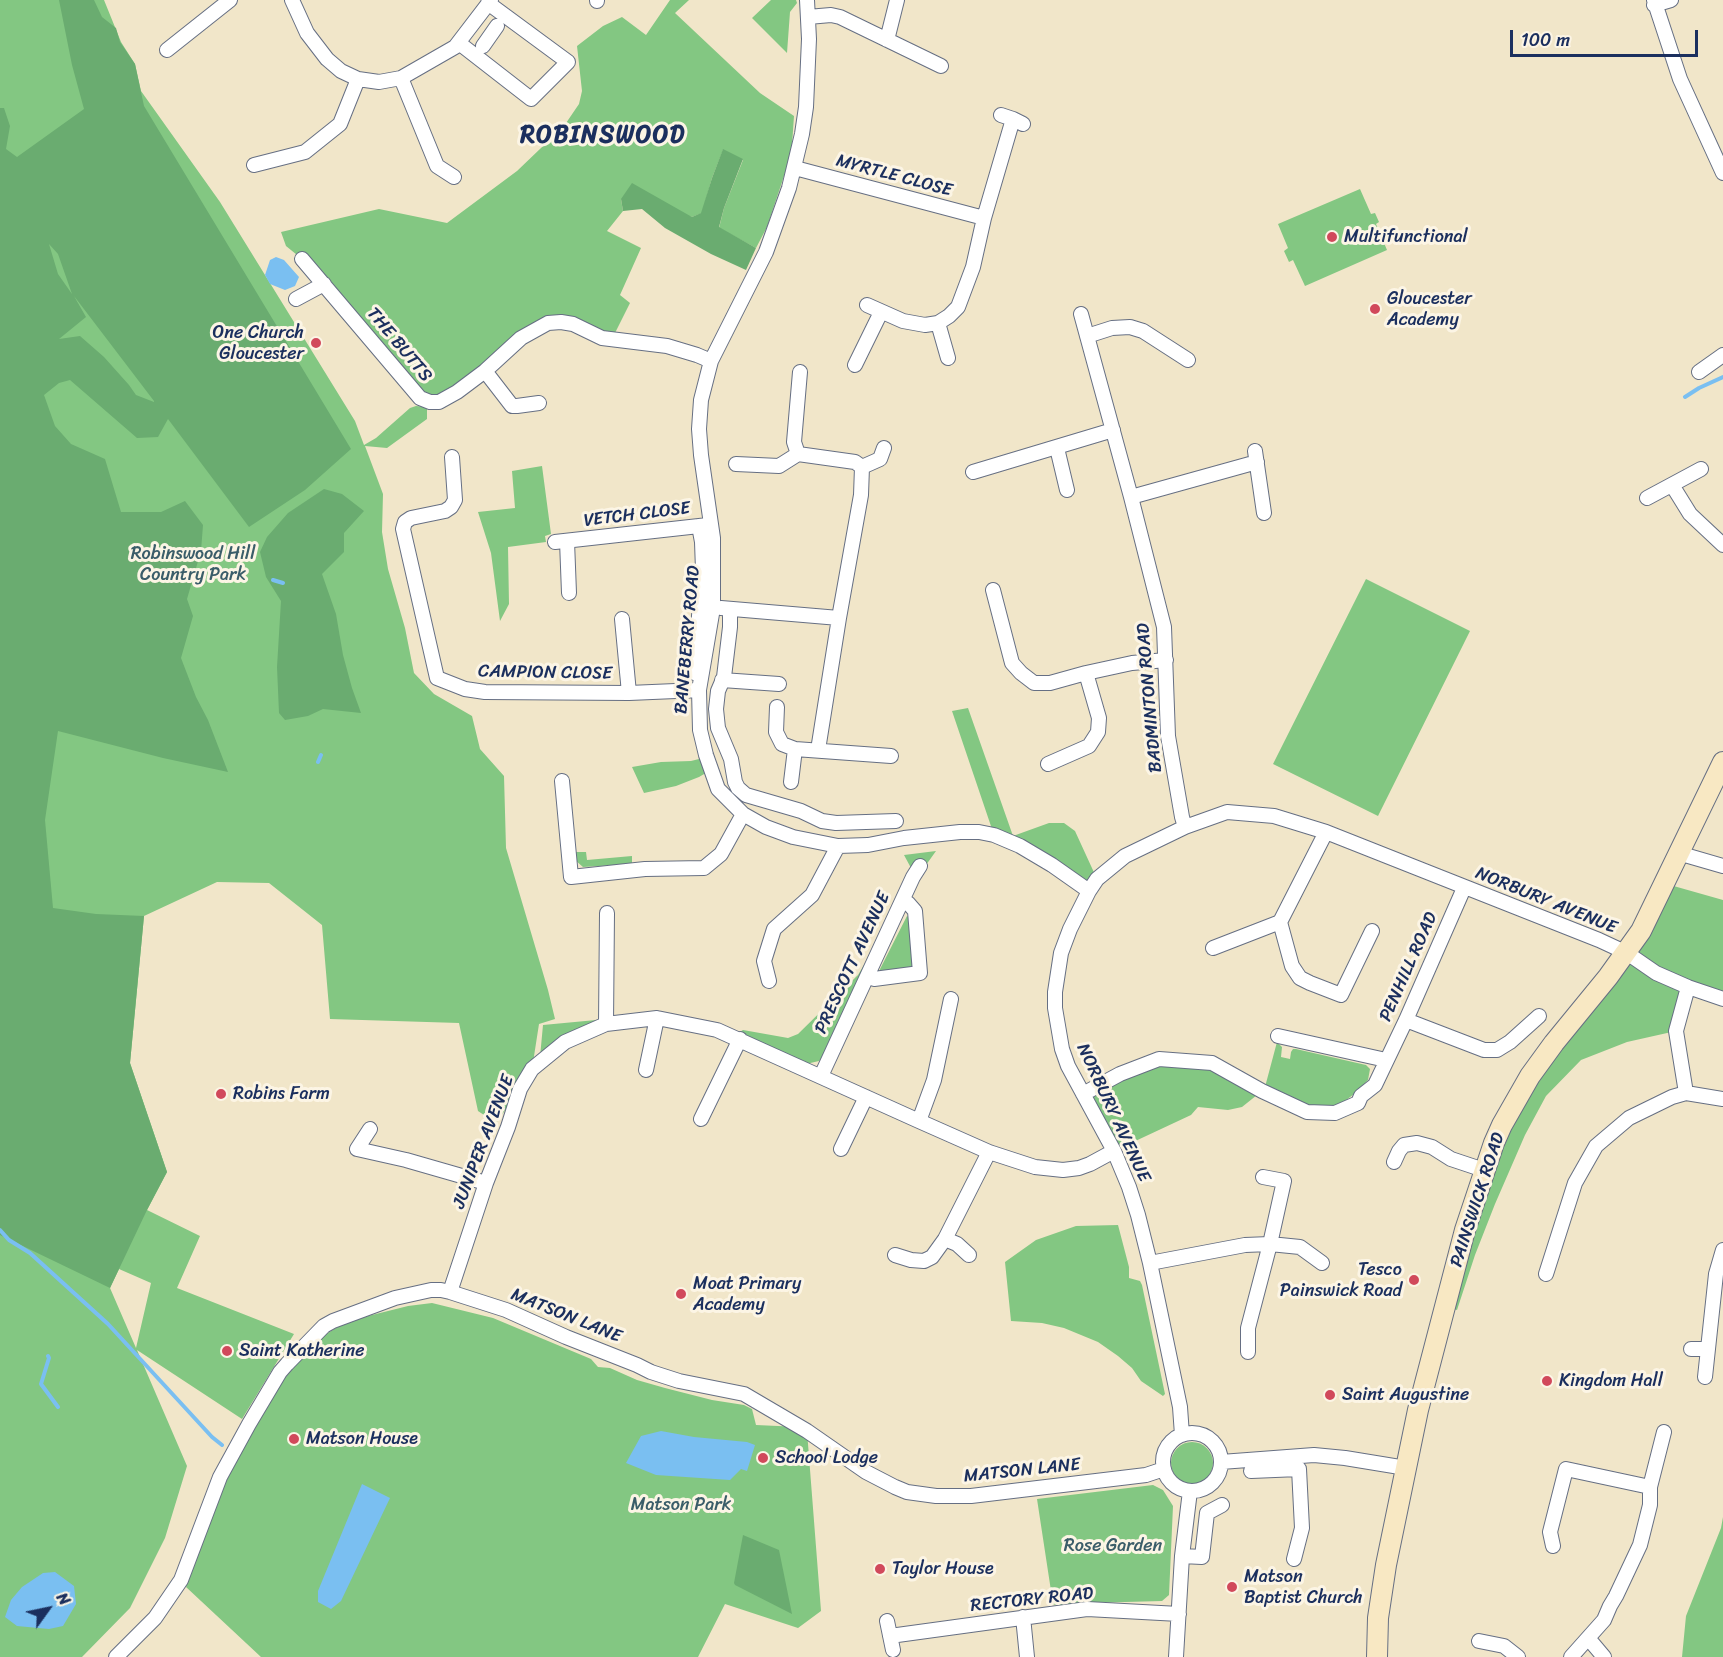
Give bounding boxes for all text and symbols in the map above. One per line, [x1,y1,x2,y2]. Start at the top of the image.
scale bar [1513,18,1700,56]
text: 100 m [1521,24,1570,56]
district label: ROBINSWOOD [521,122,685,150]
street label: MYRTLE CLOSE [834,150,954,202]
place label: Multifunctional [1344,226,1468,248]
marker: Multifunctional [1325,230,1339,244]
place label: Gloucester Academy [1387,288,1472,330]
marker: Gloucester Academy [1368,302,1382,316]
street label: THE BUTTS [362,303,436,387]
place label: One Church Gloucester [213,322,304,364]
marker: One Church Gloucester [309,336,323,350]
street label: VETCH CLOSE [583,498,691,532]
park label: Robinswood Hill Country Park [131,543,255,586]
street label: BANEBERRY ROAD [671,565,705,715]
street label: BADMINTON ROAD [1133,622,1167,774]
street label: CAMPION CLOSE [478,661,612,685]
street label: NORBURY AVENUE [1472,863,1620,939]
street label: PRESCOTT AVENUE [811,889,895,1037]
street label: PENHILL ROAD [1375,909,1443,1025]
street label: NORBURY AVENUE [1071,1040,1155,1186]
street label: JUNIPER AVENUE [449,1072,519,1212]
place label: Robins Farm [233,1083,330,1105]
marker: Robins Farm [214,1087,228,1101]
street label: PAINSWICK ROAD [1446,1130,1510,1270]
place label: Tesco Painswick Road [1280,1259,1402,1302]
place label: Moat Primary Academy [693,1273,801,1316]
marker: Tesco Painswick Road [1407,1273,1421,1287]
street label: MATSON LANE [508,1284,624,1348]
marker: Moat Primary Academy [674,1287,688,1301]
place label: Saint Katherine [239,1340,364,1362]
marker: Saint Katherine [220,1344,234,1358]
place label: Kingdom Hall [1559,1370,1663,1392]
marker: Kingdom Hall [1540,1374,1554,1388]
place label: Saint Augustine [1342,1384,1469,1406]
marker: Saint Augustine [1323,1388,1337,1402]
place label: Matson House [306,1428,418,1450]
marker: Matson House [287,1432,301,1446]
place label: School Lodge [775,1447,878,1469]
marker: School Lodge [756,1451,770,1465]
street label: MATSON LANE [963,1454,1081,1488]
park label: Matson Park [631,1494,731,1516]
park label: Rose Garden [1064,1535,1162,1557]
place label: Taylor House [892,1558,994,1580]
marker: Taylor House [873,1562,887,1576]
place label: Matson Baptist Church [1244,1566,1363,1608]
north arrow [18,1579,78,1639]
marker: Matson Baptist Church [1225,1580,1239,1594]
street label: RECTORY ROAD [970,1583,1094,1617]
text: N [48,1586,79,1611]

